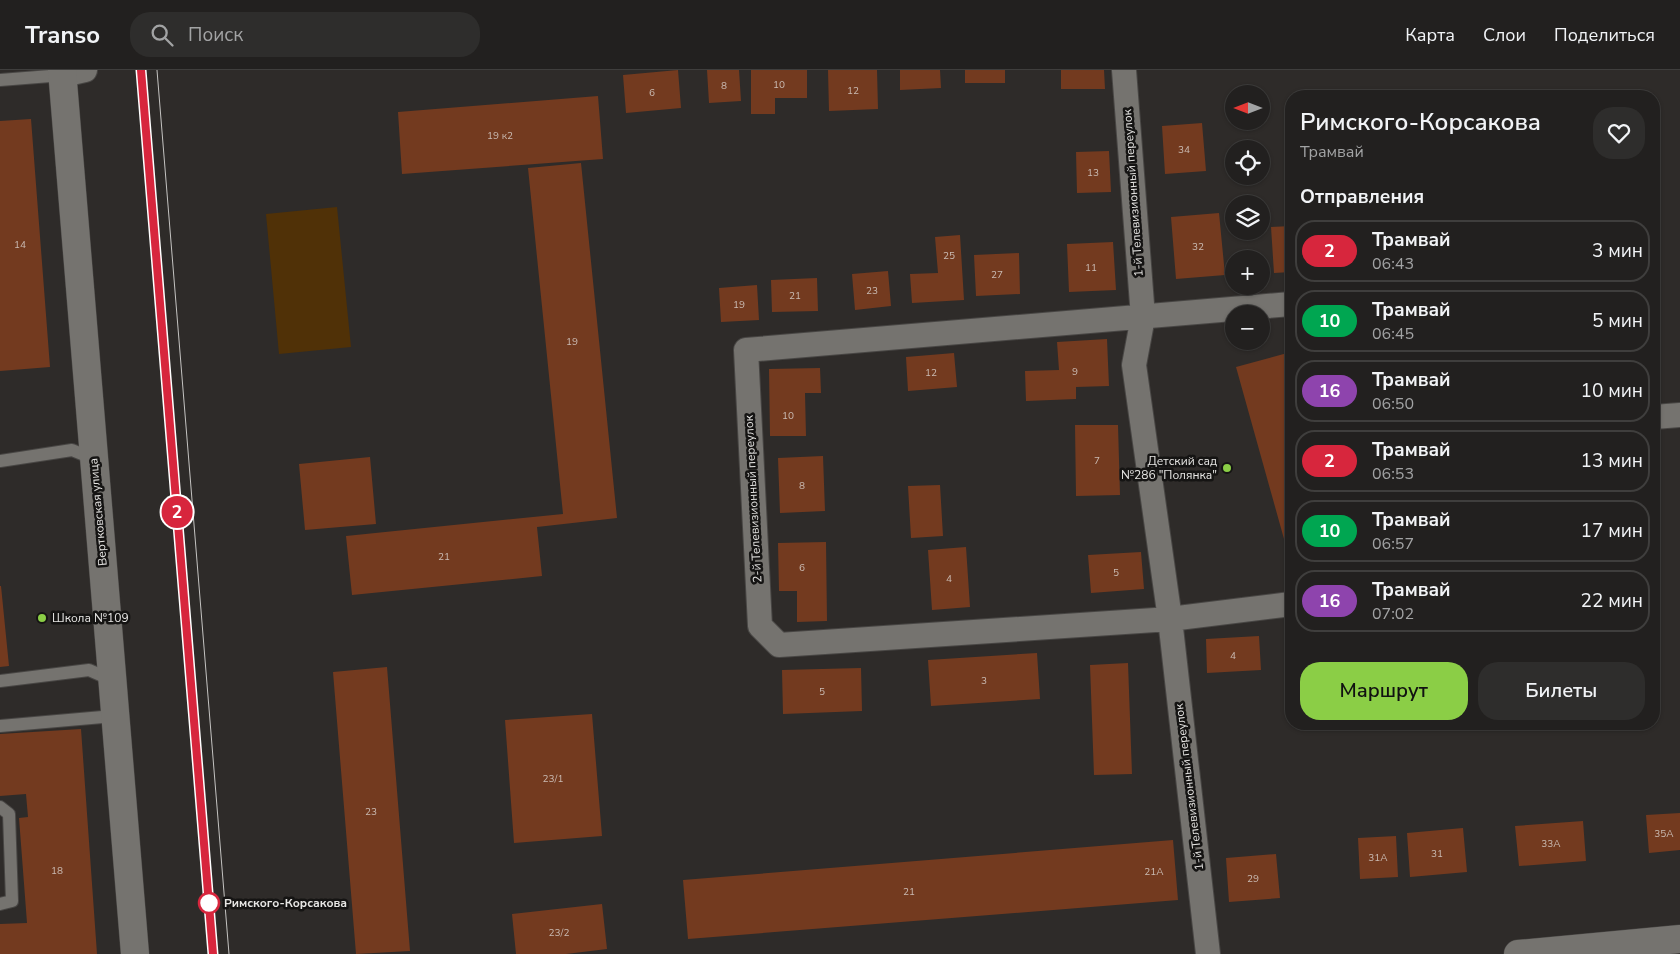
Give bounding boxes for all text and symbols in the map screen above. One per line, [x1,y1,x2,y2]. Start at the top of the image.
search box [130,12,480,57]
text: Transo [25,19,100,51]
icon: search [148,21,176,49]
text: Поиск [188,22,243,48]
text: Карта [1405,23,1455,47]
text: Слои [1483,23,1526,47]
text: Поделиться [1554,23,1655,47]
house number: 10 [773,78,785,92]
house number: 8 [721,79,727,93]
house number: 12 [847,84,859,98]
north arrow [1225,85,1270,130]
map controls [1225,85,1270,350]
house number: 6 [649,86,655,100]
text: Римского-Корсакова [1300,106,1541,138]
button: heart [1593,107,1645,159]
street label: 1-й Телевизионный переулок [1119,108,1147,277]
house number: 19 к2 [487,129,513,143]
button: locate [1225,140,1270,185]
text: Трамвай [1300,141,1364,163]
house number: 34 [1178,143,1190,157]
house number: 13 [1087,166,1099,180]
text: Отправления [1300,184,1424,210]
button: layers [1225,195,1270,240]
text: Трамвай [1372,227,1451,253]
house number: 14 [14,238,26,252]
text: 3 мин [1592,238,1643,264]
text: 2 [1324,239,1335,263]
house number: 32 [1192,240,1204,254]
house number: 25 [943,249,955,263]
button: + [1225,250,1270,295]
text: 06:43 [1372,253,1414,275]
house number: 11 [1085,261,1097,275]
house number: 27 [991,268,1003,282]
house number: 23 [866,284,878,298]
house number: 21 [789,289,801,303]
text: Трамвай [1372,297,1451,323]
house number: 19 [733,298,745,312]
button: − [1225,305,1270,350]
text: 5 мин [1592,308,1643,334]
text: 10 [1319,309,1340,333]
text: 06:45 [1372,323,1414,345]
house number: 19 [566,335,578,349]
house number: 9 [1072,365,1078,379]
house number: 12 [925,366,937,380]
text: Трамвай [1372,367,1451,393]
text: 10 мин [1581,378,1643,404]
text: 16 [1319,379,1340,403]
text: 06:50 [1372,393,1414,415]
house number: 10 [782,409,794,423]
street label: 2-й Телевизионный переулок [741,414,765,583]
text: Трамвай [1372,437,1451,463]
text: 13 мин [1581,448,1643,474]
text: 2 [1324,449,1335,473]
place label: Детский сад №286 "Полянка" [1121,453,1217,483]
house number: 7 [1094,454,1100,468]
street label: Вертковская улица [85,457,111,567]
marker: Детский сад №286 "Полянка" [1221,462,1233,474]
text: 06:53 [1372,463,1414,485]
house number: 8 [799,479,805,493]
line badge: 2 [161,496,193,528]
text: 2 [172,500,182,524]
text: Трамвай [1372,507,1451,533]
text: 17 мин [1581,518,1643,544]
text: 10 [1319,519,1340,543]
text: 06:57 [1372,533,1414,555]
house number: 21 [438,550,450,564]
house number: 6 [799,561,805,575]
house number: 5 [1113,566,1119,580]
house number: 4 [946,572,952,586]
text: Трамвай [1372,577,1451,603]
text: 22 мин [1581,588,1643,614]
text: 16 [1319,589,1340,613]
text: 07:02 [1372,603,1414,625]
place label: Школа №109 [52,610,129,626]
marker: Школа №109 [36,612,48,624]
house number: 4 [1230,649,1236,663]
button: Маршрут [1300,662,1468,720]
button: Билеты [1478,662,1645,720]
house number: 3 [981,674,987,688]
house number: 5 [819,685,825,699]
street label: 1-й Телевизионный переулок [1171,702,1207,871]
house number: 23/1 [543,772,563,786]
house number: 23 [365,805,377,819]
house number: 35А [1654,827,1674,841]
house number: 33А [1541,837,1561,851]
house number: 31 [1431,847,1443,861]
house number: 31А [1368,851,1388,865]
house number: 18 [51,864,63,878]
house number: 21А [1144,865,1164,879]
house number: 29 [1247,872,1259,886]
house number: 21 [903,885,915,899]
marker: Римского-Корсакова [198,892,220,914]
place label: Римского-Корсакова [224,895,347,911]
house number: 23/2 [549,926,569,940]

